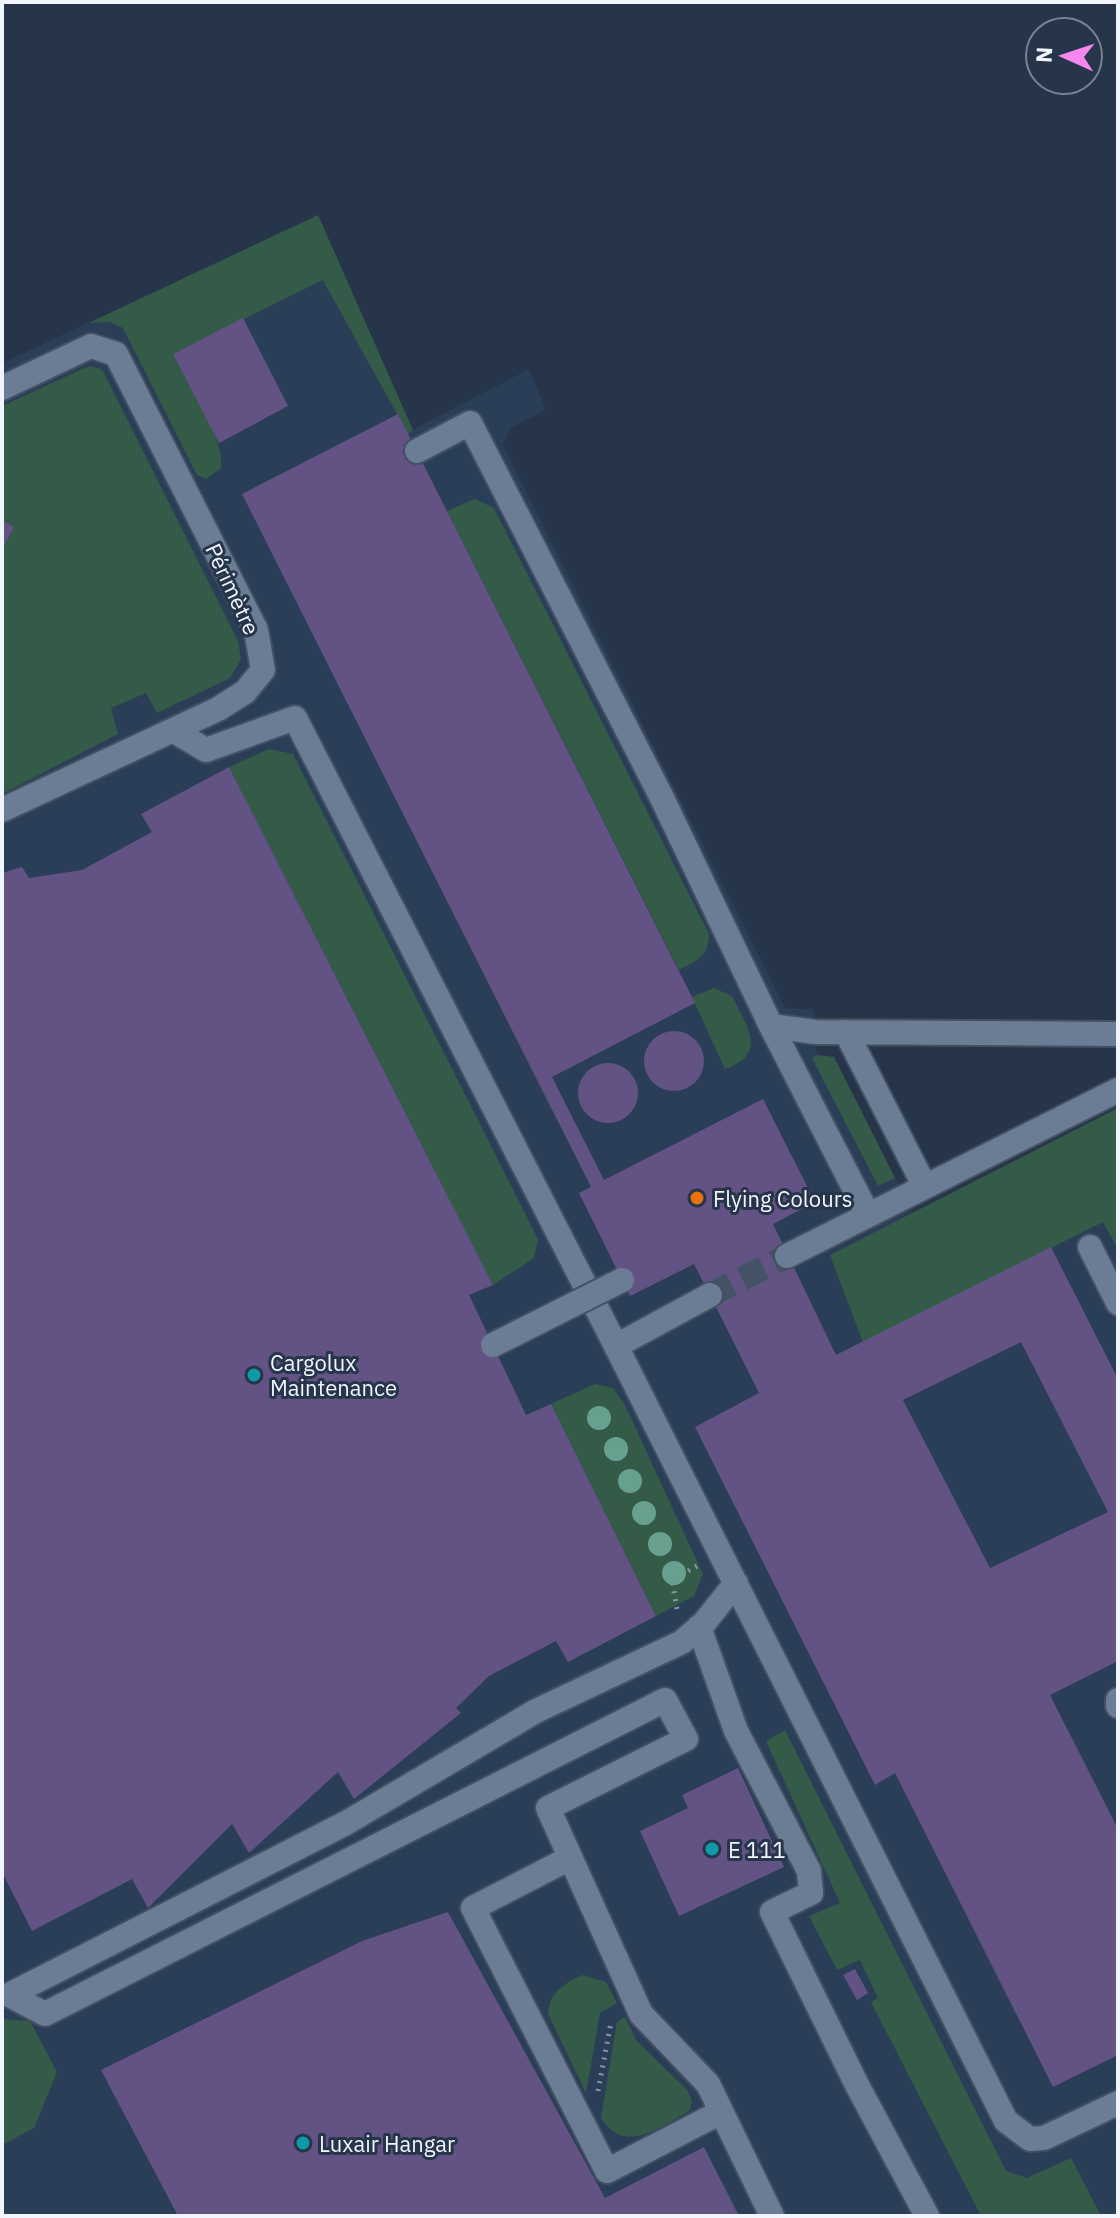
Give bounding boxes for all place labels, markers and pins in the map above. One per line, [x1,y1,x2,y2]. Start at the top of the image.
place label: Flying Colours [713,1184,852,1213]
marker: Flying Colours [688,1189,706,1207]
place label: Cargolux Maintenance [270,1348,397,1402]
marker: Cargolux Maintenance [245,1366,263,1384]
place label: E 111 [728,1835,786,1864]
marker: E 111 [703,1840,721,1858]
place label: Luxair Hangar [319,2129,455,2158]
marker: Luxair Hangar [294,2134,312,2152]

